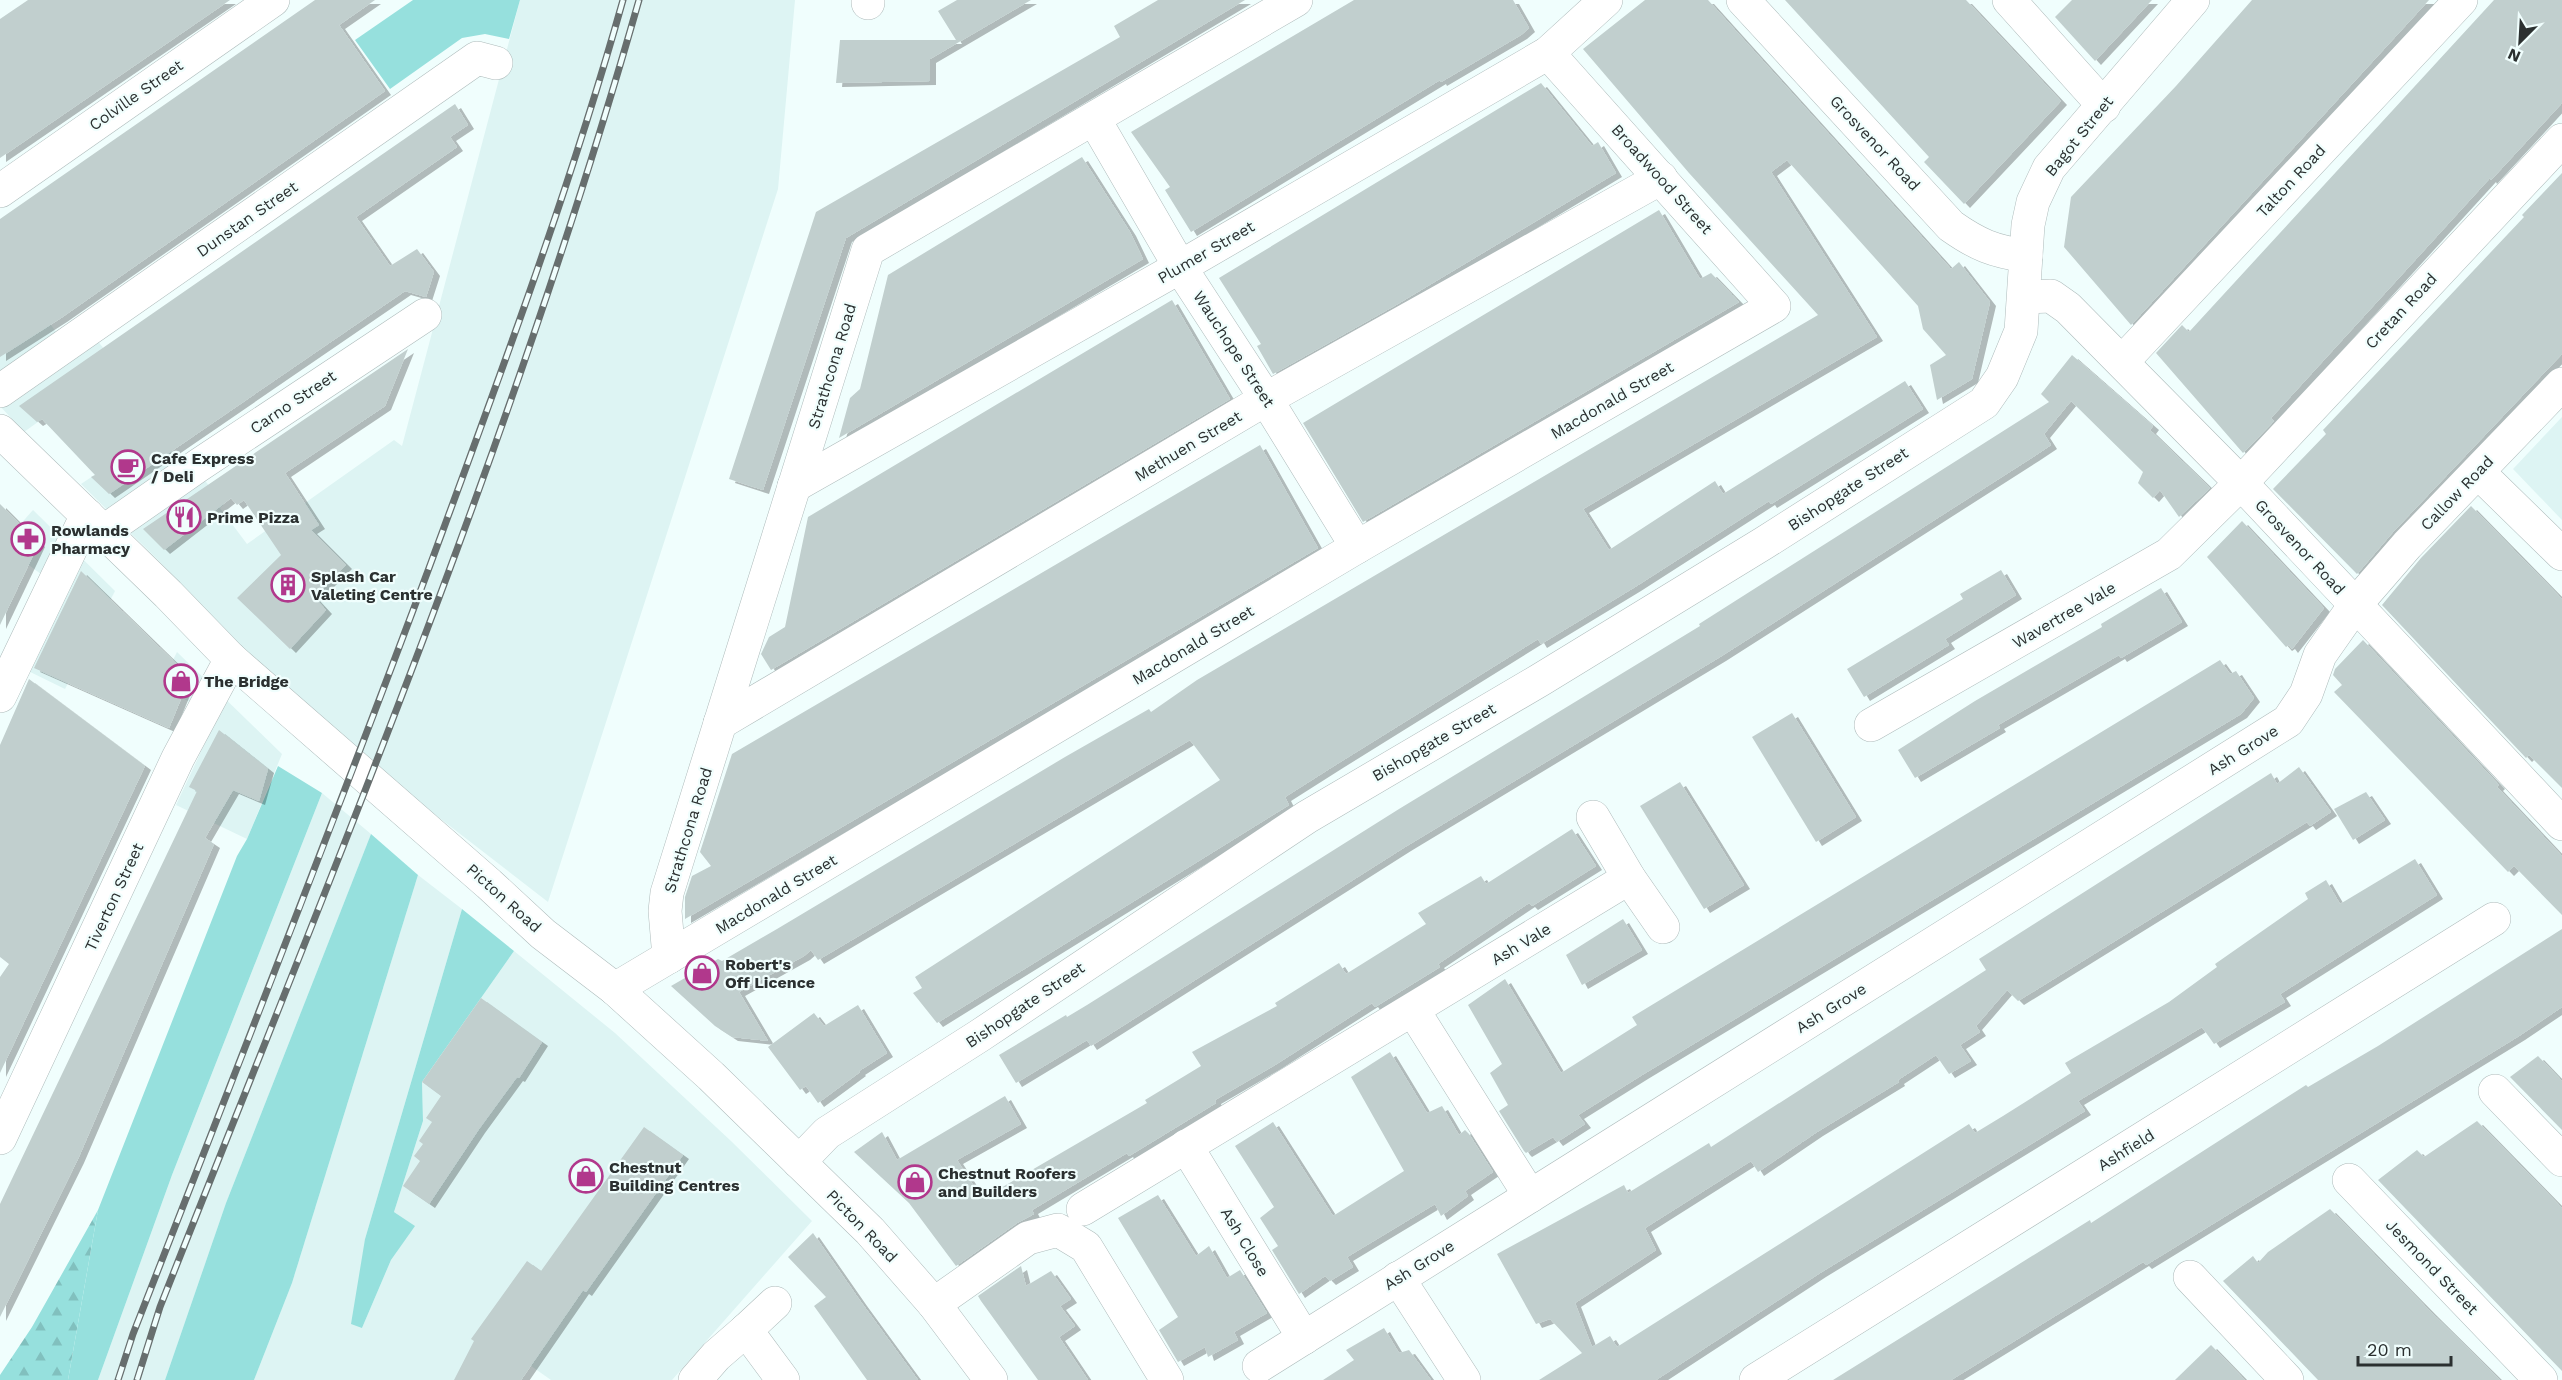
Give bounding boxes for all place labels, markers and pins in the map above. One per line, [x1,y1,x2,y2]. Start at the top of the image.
cafe icon: Cafe Express / Deli [110,449,146,485]
place label: Cafe Express / Deli [151,449,255,486]
restaurant icon: Prime Pizza [166,499,202,535]
place label: Prime Pizza [207,508,300,527]
pharmacy icon: Rowlands Pharmacy [10,521,46,557]
place label: Rowlands Pharmacy [51,521,131,558]
building icon: Splash Car Valeting Centre [270,567,306,603]
place label: Splash Car Valeting Centre [311,567,433,604]
shop icon: The Bridge [163,663,199,699]
place label: The Bridge [204,672,289,691]
shop icon: Robert's Off Licence [684,955,720,991]
place label: Robert's Off Licence [725,955,815,992]
shop icon: Chestnut Building Centres [568,1158,604,1194]
place label: Chestnut Building Centres [609,1158,740,1195]
shop icon: Chestnut Roofers and Builders [897,1164,933,1200]
place label: Chestnut Roofers and Builders [938,1164,1077,1201]

